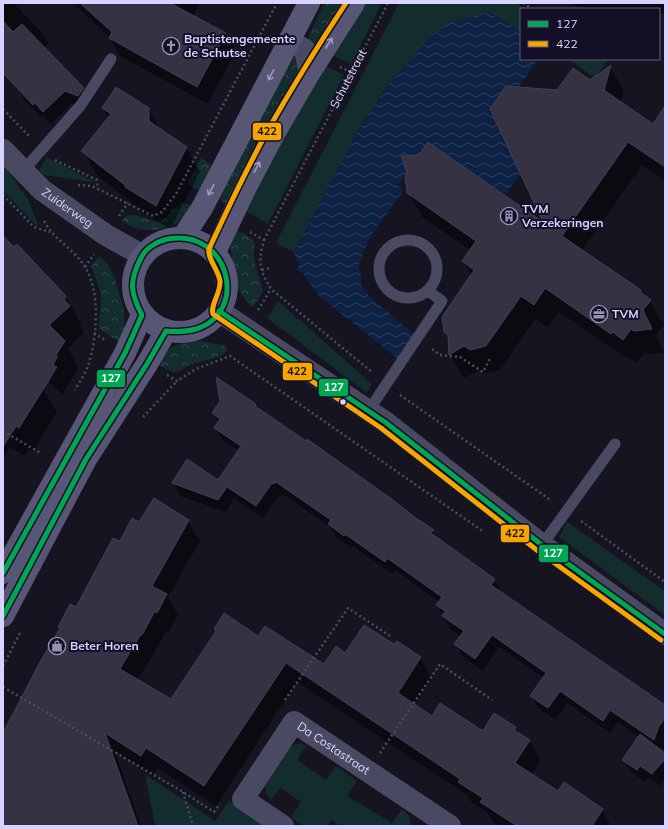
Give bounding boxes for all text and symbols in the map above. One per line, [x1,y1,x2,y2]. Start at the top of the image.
legend [520,8,660,60]
text: 127 [556,16,578,31]
place label: Baptistengemeente de Schutse [184,31,296,60]
church icon: Baptistengemeente de Schutse [161,36,181,56]
text: 422 [556,36,578,51]
one-way arrow [325,38,333,49]
street label: Schutstraat [326,46,370,111]
one-way arrow [267,69,274,81]
line badge: 422 [252,122,282,141]
text: 422 [257,124,277,138]
one-way arrow [253,161,261,173]
street label: Zuiderweg [39,184,96,231]
one-way arrow [207,184,214,196]
place label: TVM Verzekeringen [521,201,603,230]
building icon: TVM Verzekeringen [499,206,519,226]
office icon: TVM [589,304,609,324]
place label: TVM [612,306,639,321]
line badge: 422 [282,362,313,381]
text: 422 [287,364,307,378]
line badge: 127 [96,369,126,388]
text: 127 [101,371,121,385]
line badge: 127 [318,378,349,397]
text: 127 [324,380,344,394]
unlabelled marker [338,397,348,407]
line badge: 422 [500,524,530,543]
text: 422 [505,526,525,540]
line badge: 127 [538,544,569,563]
text: 127 [543,546,563,560]
shop icon: Beter Horen [47,636,67,656]
place label: Beter Horen [70,638,139,653]
street label: Da Costastraat [294,718,373,777]

